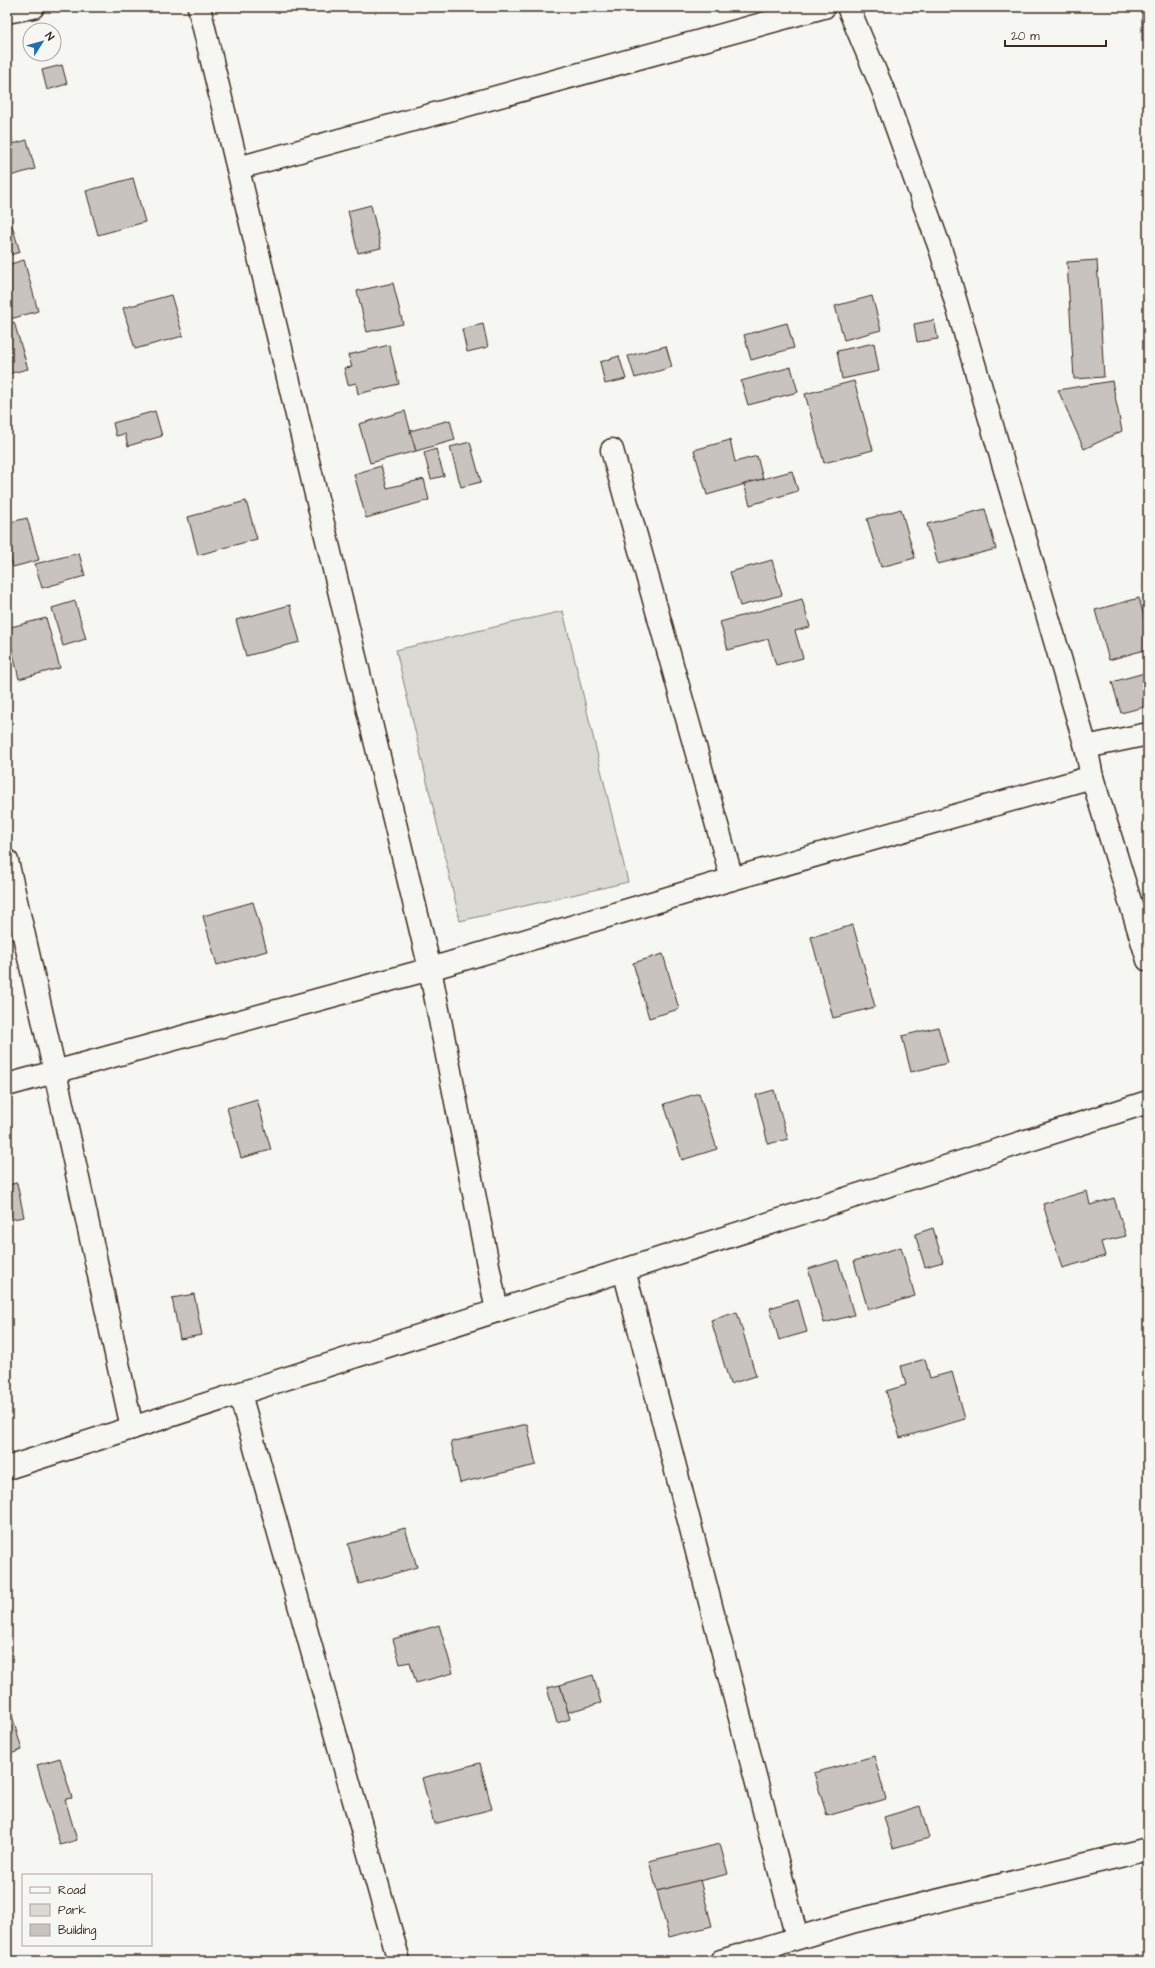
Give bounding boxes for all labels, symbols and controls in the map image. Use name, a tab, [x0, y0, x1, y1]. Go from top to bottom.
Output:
north arrow	[22, 22, 62, 62]
scale bar	[1005, 22, 1106, 48]
text: 20 m	[1011, 28, 1040, 45]
text: N	[42, 29, 58, 44]
legend	[22, 1874, 152, 1946]
text: Road	[58, 1882, 86, 1899]
text: Park	[58, 1902, 86, 1919]
text: Building	[58, 1922, 96, 1940]

